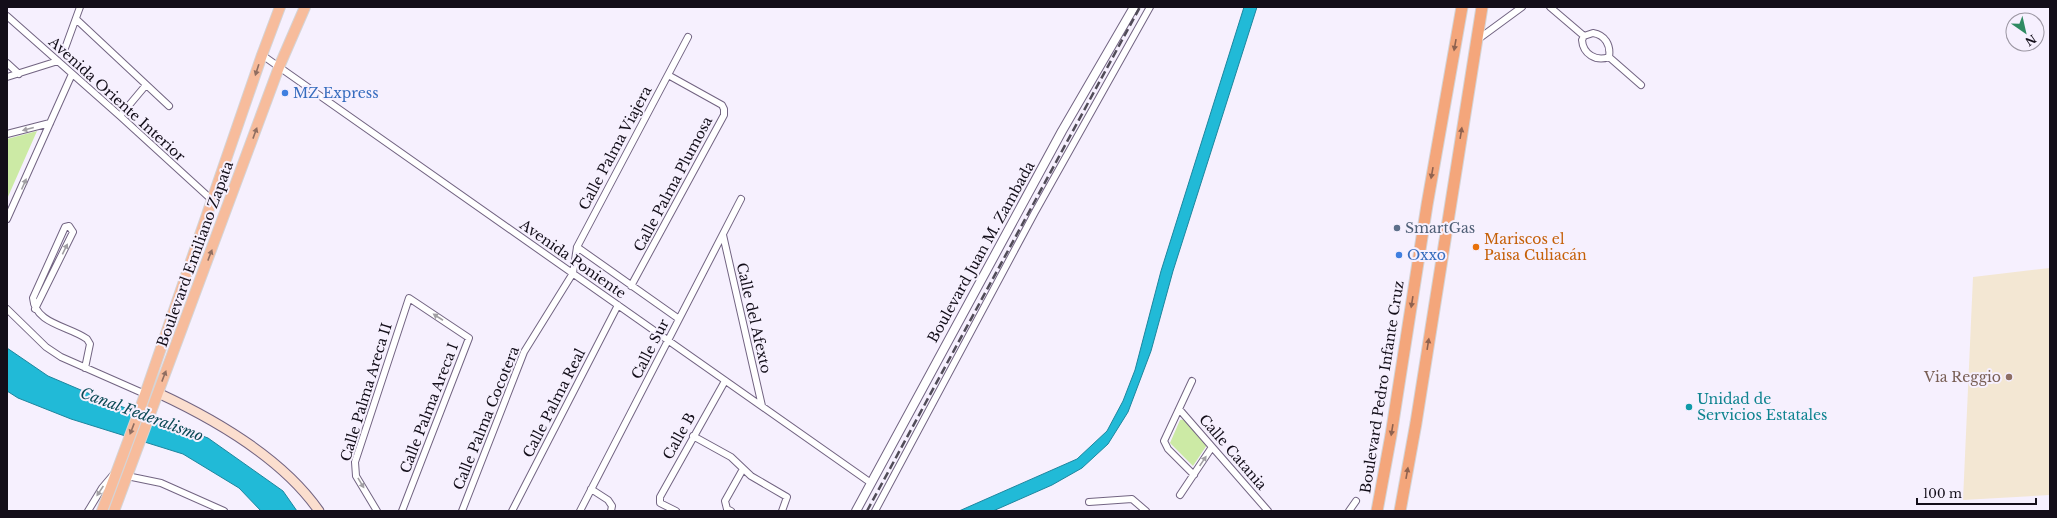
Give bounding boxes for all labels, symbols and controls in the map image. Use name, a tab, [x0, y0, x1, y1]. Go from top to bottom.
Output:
north arrow	[2005, 12, 2045, 52]
street label: Avenida Oriente Interior	[44, 32, 189, 165]
text: N	[2022, 32, 2039, 49]
one-way arrow	[1452, 39, 1458, 51]
one-way arrow	[254, 64, 260, 76]
street label: Calle Palma Viajera	[575, 83, 655, 213]
place label: MZ Express	[293, 84, 379, 102]
marker: MZ Express	[280, 88, 290, 98]
street label: Calle Palma Plumosa	[630, 113, 716, 255]
one-way arrow	[22, 126, 35, 132]
one-way arrow	[252, 126, 258, 138]
one-way arrow	[1458, 127, 1464, 139]
street label: Boulevard Emiliano Zapata	[153, 158, 237, 349]
street label: Boulevard Juan M. Zambada	[924, 158, 1039, 346]
one-way arrow	[1429, 167, 1435, 179]
one-way arrow	[21, 178, 27, 190]
street label: Avenida Poniente	[516, 215, 630, 302]
place label: SmartGas	[1405, 219, 1475, 237]
marker: SmartGas	[1392, 223, 1402, 233]
place label: Mariscos el Paisa Culiacán	[1484, 230, 1587, 264]
marker: Mariscos el Paisa Culiacán	[1471, 242, 1481, 252]
one-way arrow	[62, 243, 68, 255]
place label: Oxxo	[1407, 246, 1446, 264]
one-way arrow	[207, 248, 213, 260]
marker: Oxxo	[1394, 250, 1404, 260]
street label: Calle del Afexto	[733, 261, 775, 375]
street label: Boulevard Pedro Infante Cruz	[1356, 279, 1408, 495]
one-way arrow	[1409, 296, 1415, 308]
one-way arrow	[432, 313, 444, 320]
street label: Calle Sur	[627, 316, 673, 382]
street label: Calle Palma Areca II	[336, 320, 396, 464]
one-way arrow	[1425, 338, 1431, 351]
street label: Calle Palma Areca I	[396, 340, 462, 476]
street label: Calle Palma Cocotera	[449, 343, 523, 492]
street label: Calle Palma Real	[519, 345, 589, 460]
place label: Via Reggio	[1923, 368, 2001, 386]
one-way arrow	[161, 370, 167, 382]
marker: Via Reggio	[2004, 372, 2014, 382]
water label: Canal Federalismo	[78, 383, 206, 445]
place label: Unidad de Servicios Estatales	[1697, 390, 1827, 424]
marker: Unidad de Servicios Estatales	[1684, 402, 1694, 412]
street label: Calle B	[659, 409, 699, 463]
street label: Calle Catania	[1195, 410, 1271, 494]
one-way arrow	[129, 423, 135, 435]
one-way arrow	[1389, 424, 1395, 436]
one-way arrow	[1199, 456, 1207, 466]
one-way arrow	[1404, 467, 1410, 479]
one-way arrow	[357, 477, 364, 489]
scale bar	[1917, 480, 2036, 506]
one-way arrow	[96, 486, 104, 496]
text: 100 m	[1923, 486, 1962, 501]

